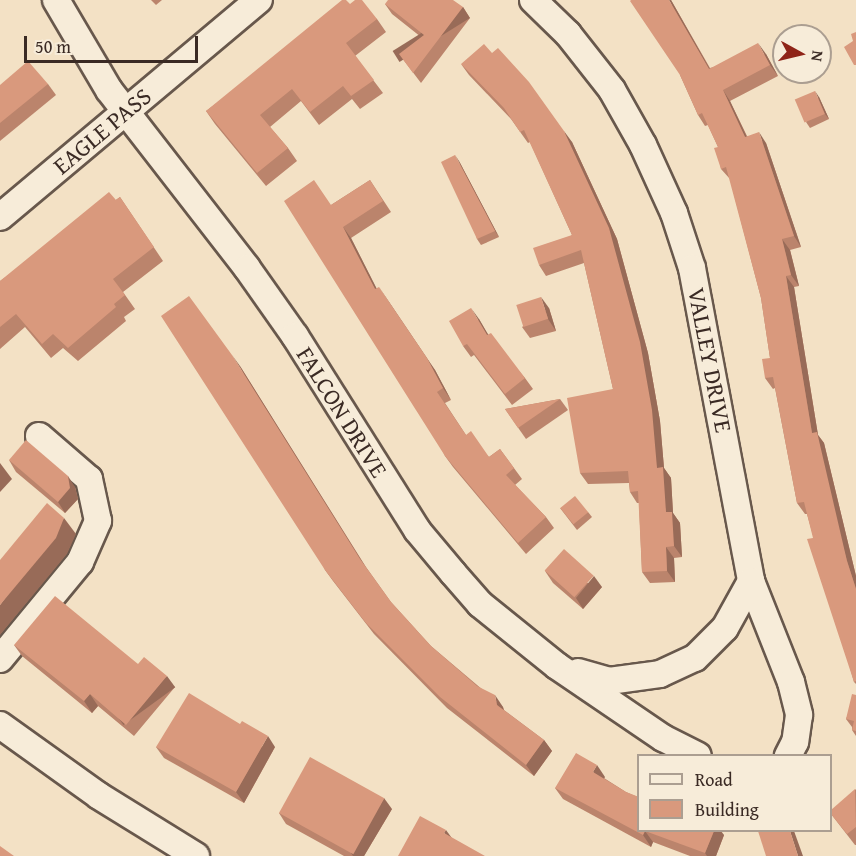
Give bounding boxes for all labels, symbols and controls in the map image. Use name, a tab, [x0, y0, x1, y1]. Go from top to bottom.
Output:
scale bar	[27, 24, 201, 62]
north arrow	[772, 24, 832, 84]
text: 50 m	[35, 33, 71, 60]
text: N	[805, 49, 830, 63]
street label: EAGLE PASS	[47, 82, 157, 180]
street label: VALLEY DRIVE	[682, 285, 738, 435]
street label: FALCON DRIVE	[290, 341, 394, 483]
legend	[637, 754, 832, 832]
text: Road	[695, 766, 733, 793]
text: Building	[695, 796, 759, 823]

